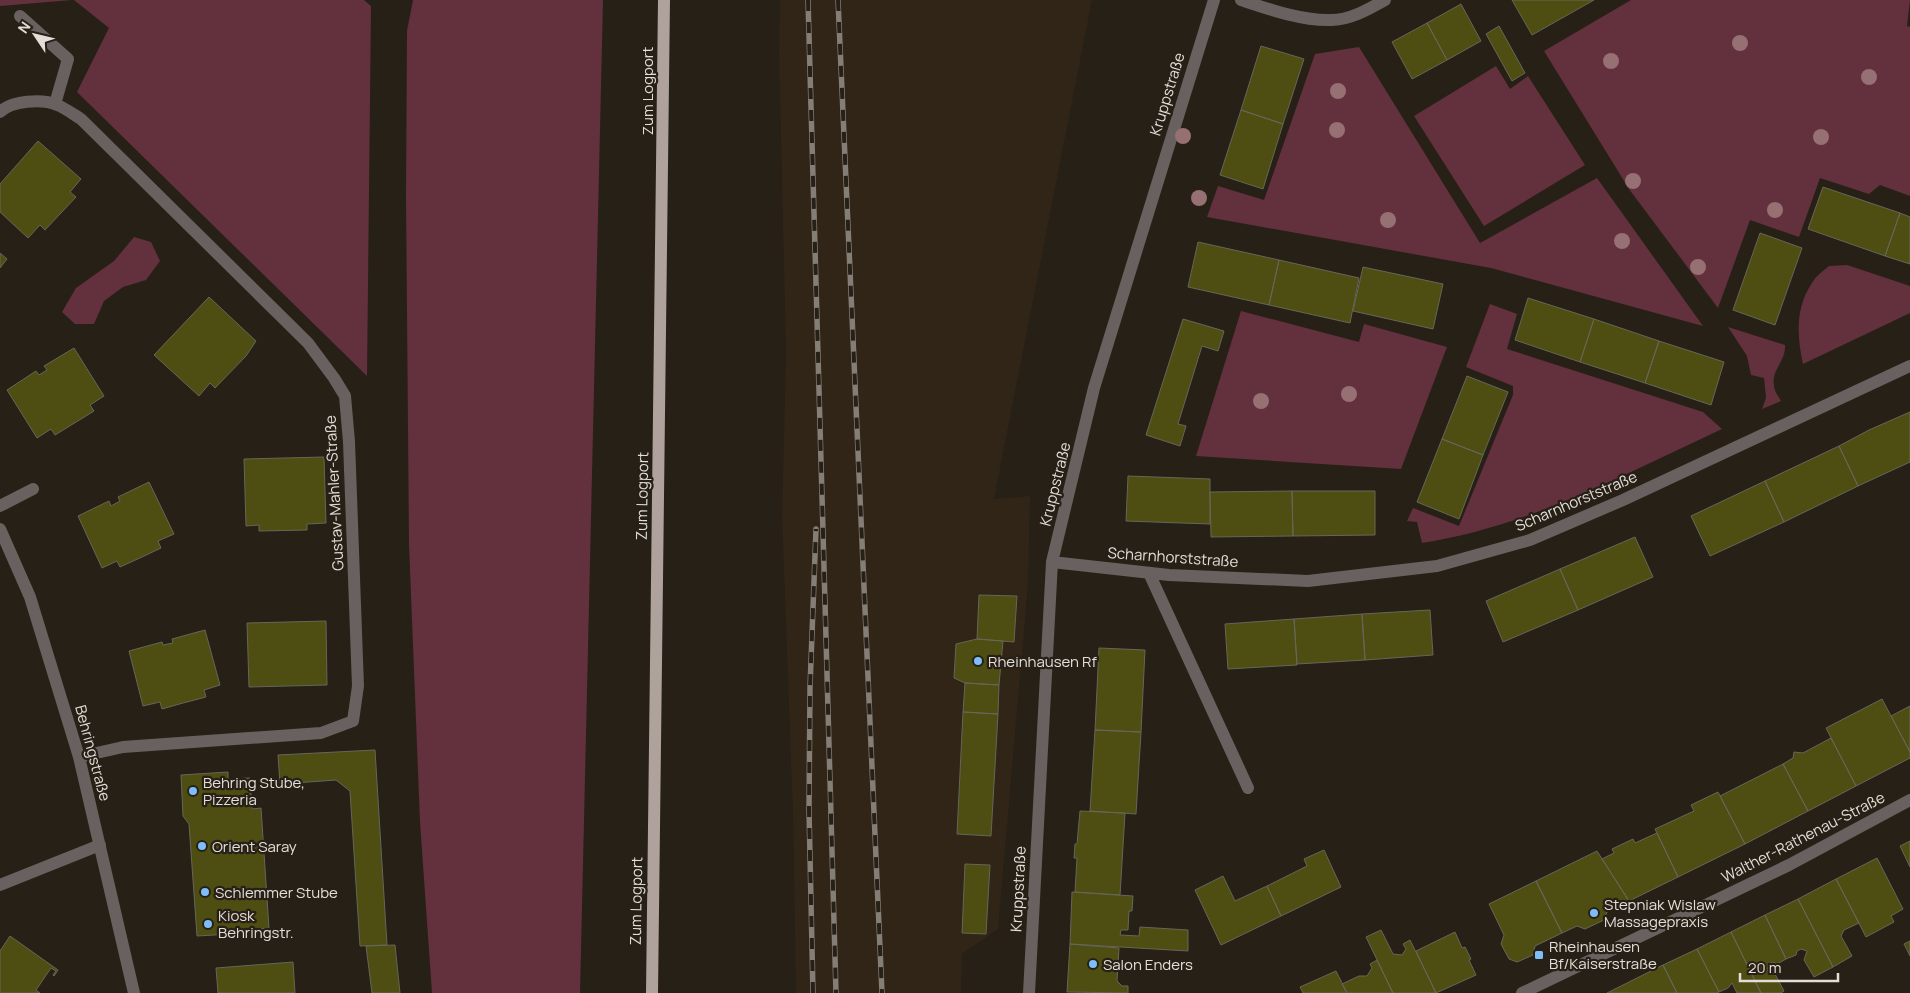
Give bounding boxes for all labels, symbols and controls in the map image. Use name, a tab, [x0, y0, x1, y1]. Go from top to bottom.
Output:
north arrow	[10, 10, 60, 60]
text: N	[13, 18, 35, 37]
street label: Zum Logport	[637, 47, 658, 135]
street label: Kruppstraße	[1144, 50, 1190, 138]
street label: Gustav-Mahler-Straße	[319, 415, 349, 571]
street label: Kruppstraße	[1034, 440, 1076, 528]
street label: Zum Logport	[631, 452, 653, 540]
street label: Scharnhorststraße	[1512, 466, 1641, 536]
street label: Scharnhorststraße	[1107, 542, 1239, 572]
place label: Rheinhausen Rf	[988, 651, 1097, 672]
marker: Rheinhausen Rf	[972, 655, 984, 667]
street label: Behringstraße	[70, 703, 116, 804]
place label: Behring Stube, Pizzeria	[203, 772, 305, 810]
marker: Behring Stube, Pizzeria	[187, 785, 199, 797]
street label: Walther-Rathenau-Straße	[1718, 787, 1888, 887]
place label: Orient Saray	[212, 836, 297, 857]
marker: Orient Saray	[196, 840, 208, 852]
street label: Kruppstraße	[1005, 845, 1031, 932]
street label: Zum Logport	[625, 857, 647, 945]
place label: Schlemmer Stube	[215, 882, 338, 903]
marker: Schlemmer Stube	[199, 886, 211, 898]
place label: Stepniak Wislaw Massagepraxis	[1604, 894, 1716, 932]
place label: Kiosk Behringstr.	[218, 905, 293, 943]
marker: Stepniak Wislaw Massagepraxis	[1588, 907, 1600, 919]
marker: Kiosk Behringstr.	[202, 918, 214, 930]
place label: Rheinhausen Bf/Kaiserstraße	[1549, 936, 1657, 974]
marker: Rheinhausen Bf/Kaiserstraße	[1533, 949, 1545, 961]
scale bar	[1740, 950, 1838, 982]
place label: Salon Enders	[1103, 954, 1193, 975]
text: 20 m	[1748, 957, 1781, 978]
marker: Salon Enders	[1087, 958, 1099, 970]

